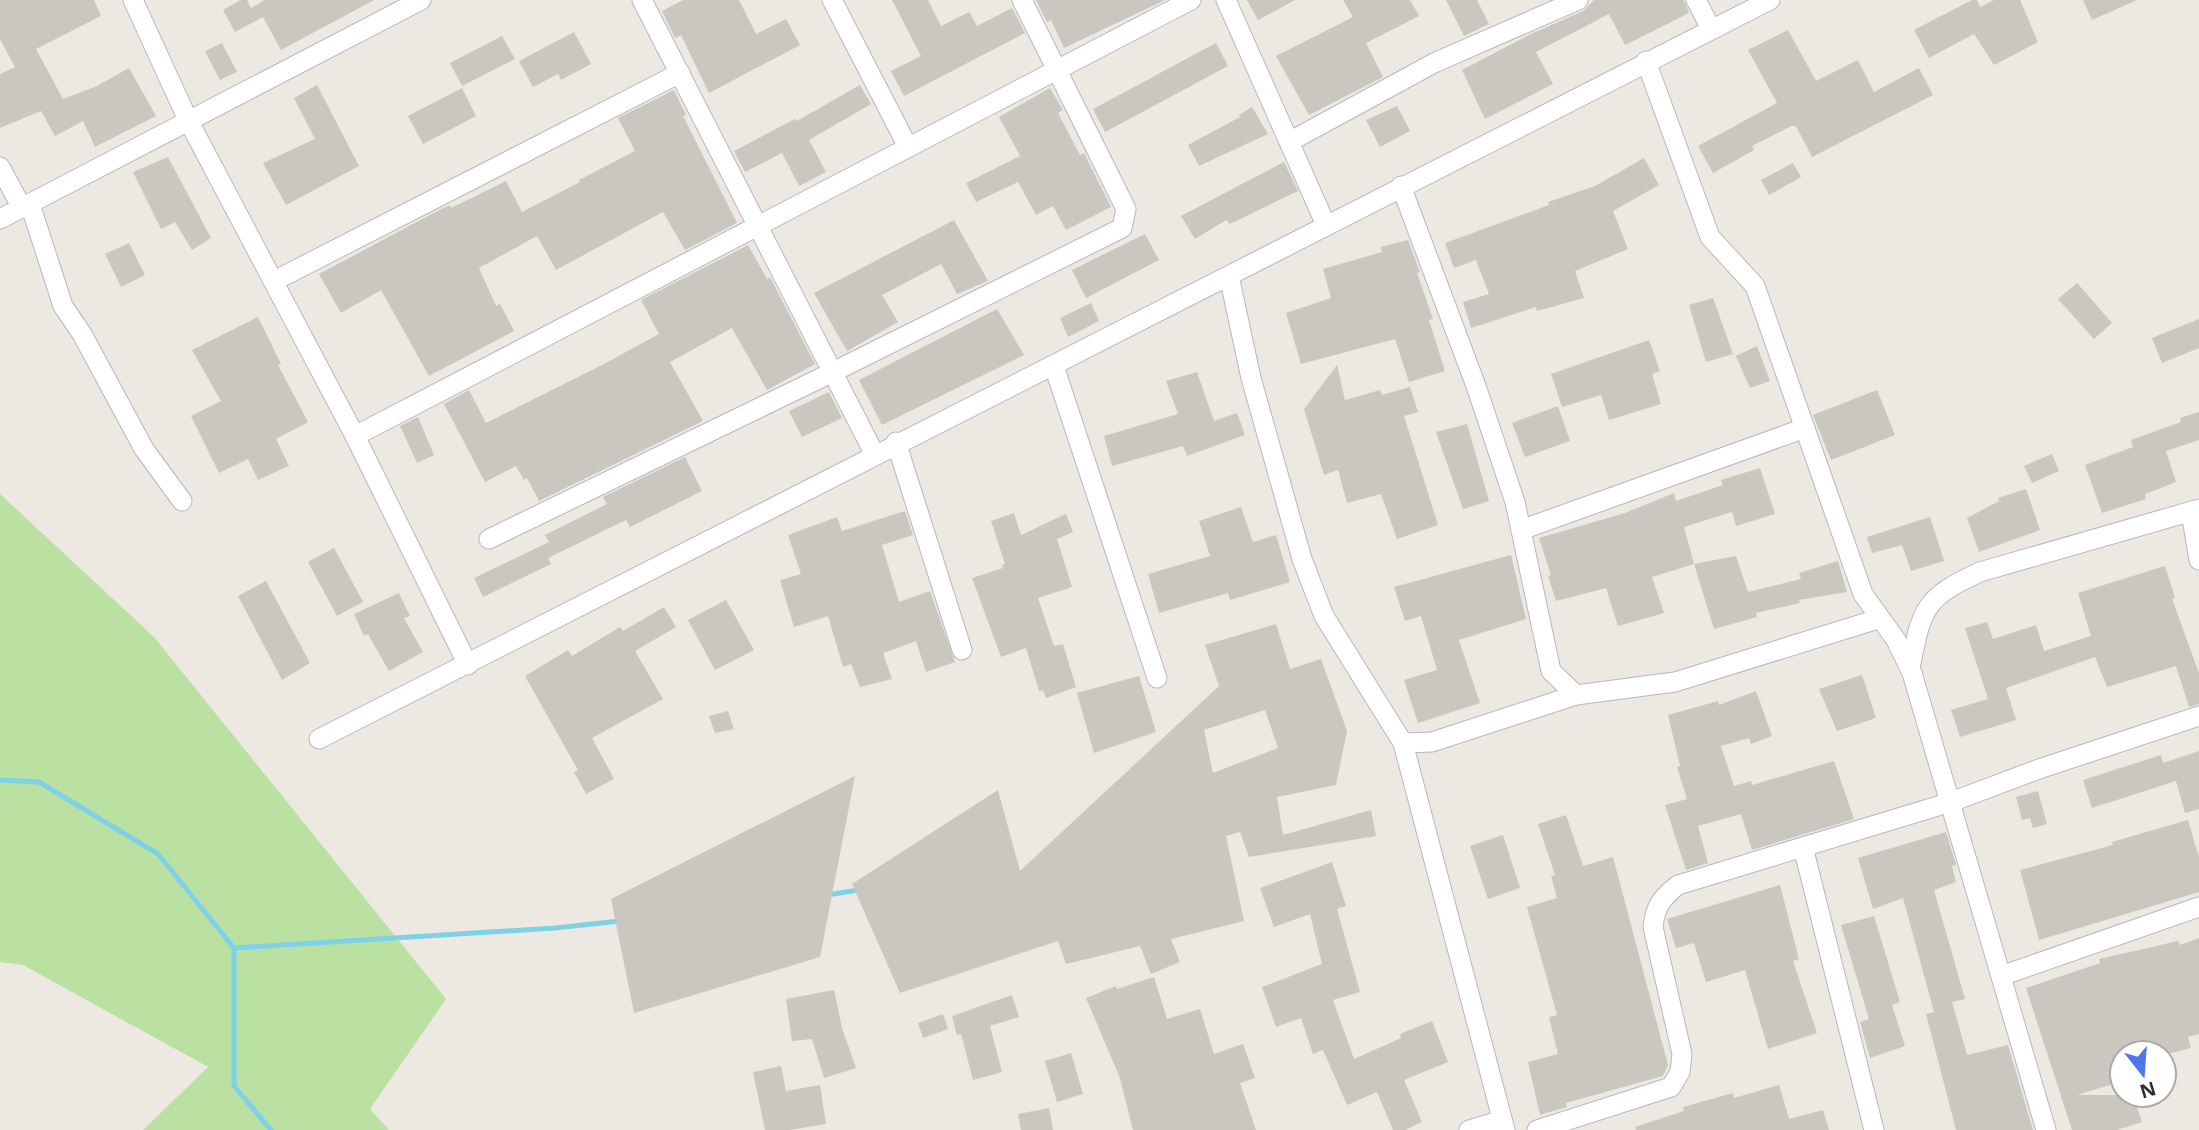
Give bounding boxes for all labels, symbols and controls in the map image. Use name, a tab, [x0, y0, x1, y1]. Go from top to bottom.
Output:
north arrow	[2108, 1039, 2178, 1109]
text: N	[2137, 1076, 2159, 1105]

